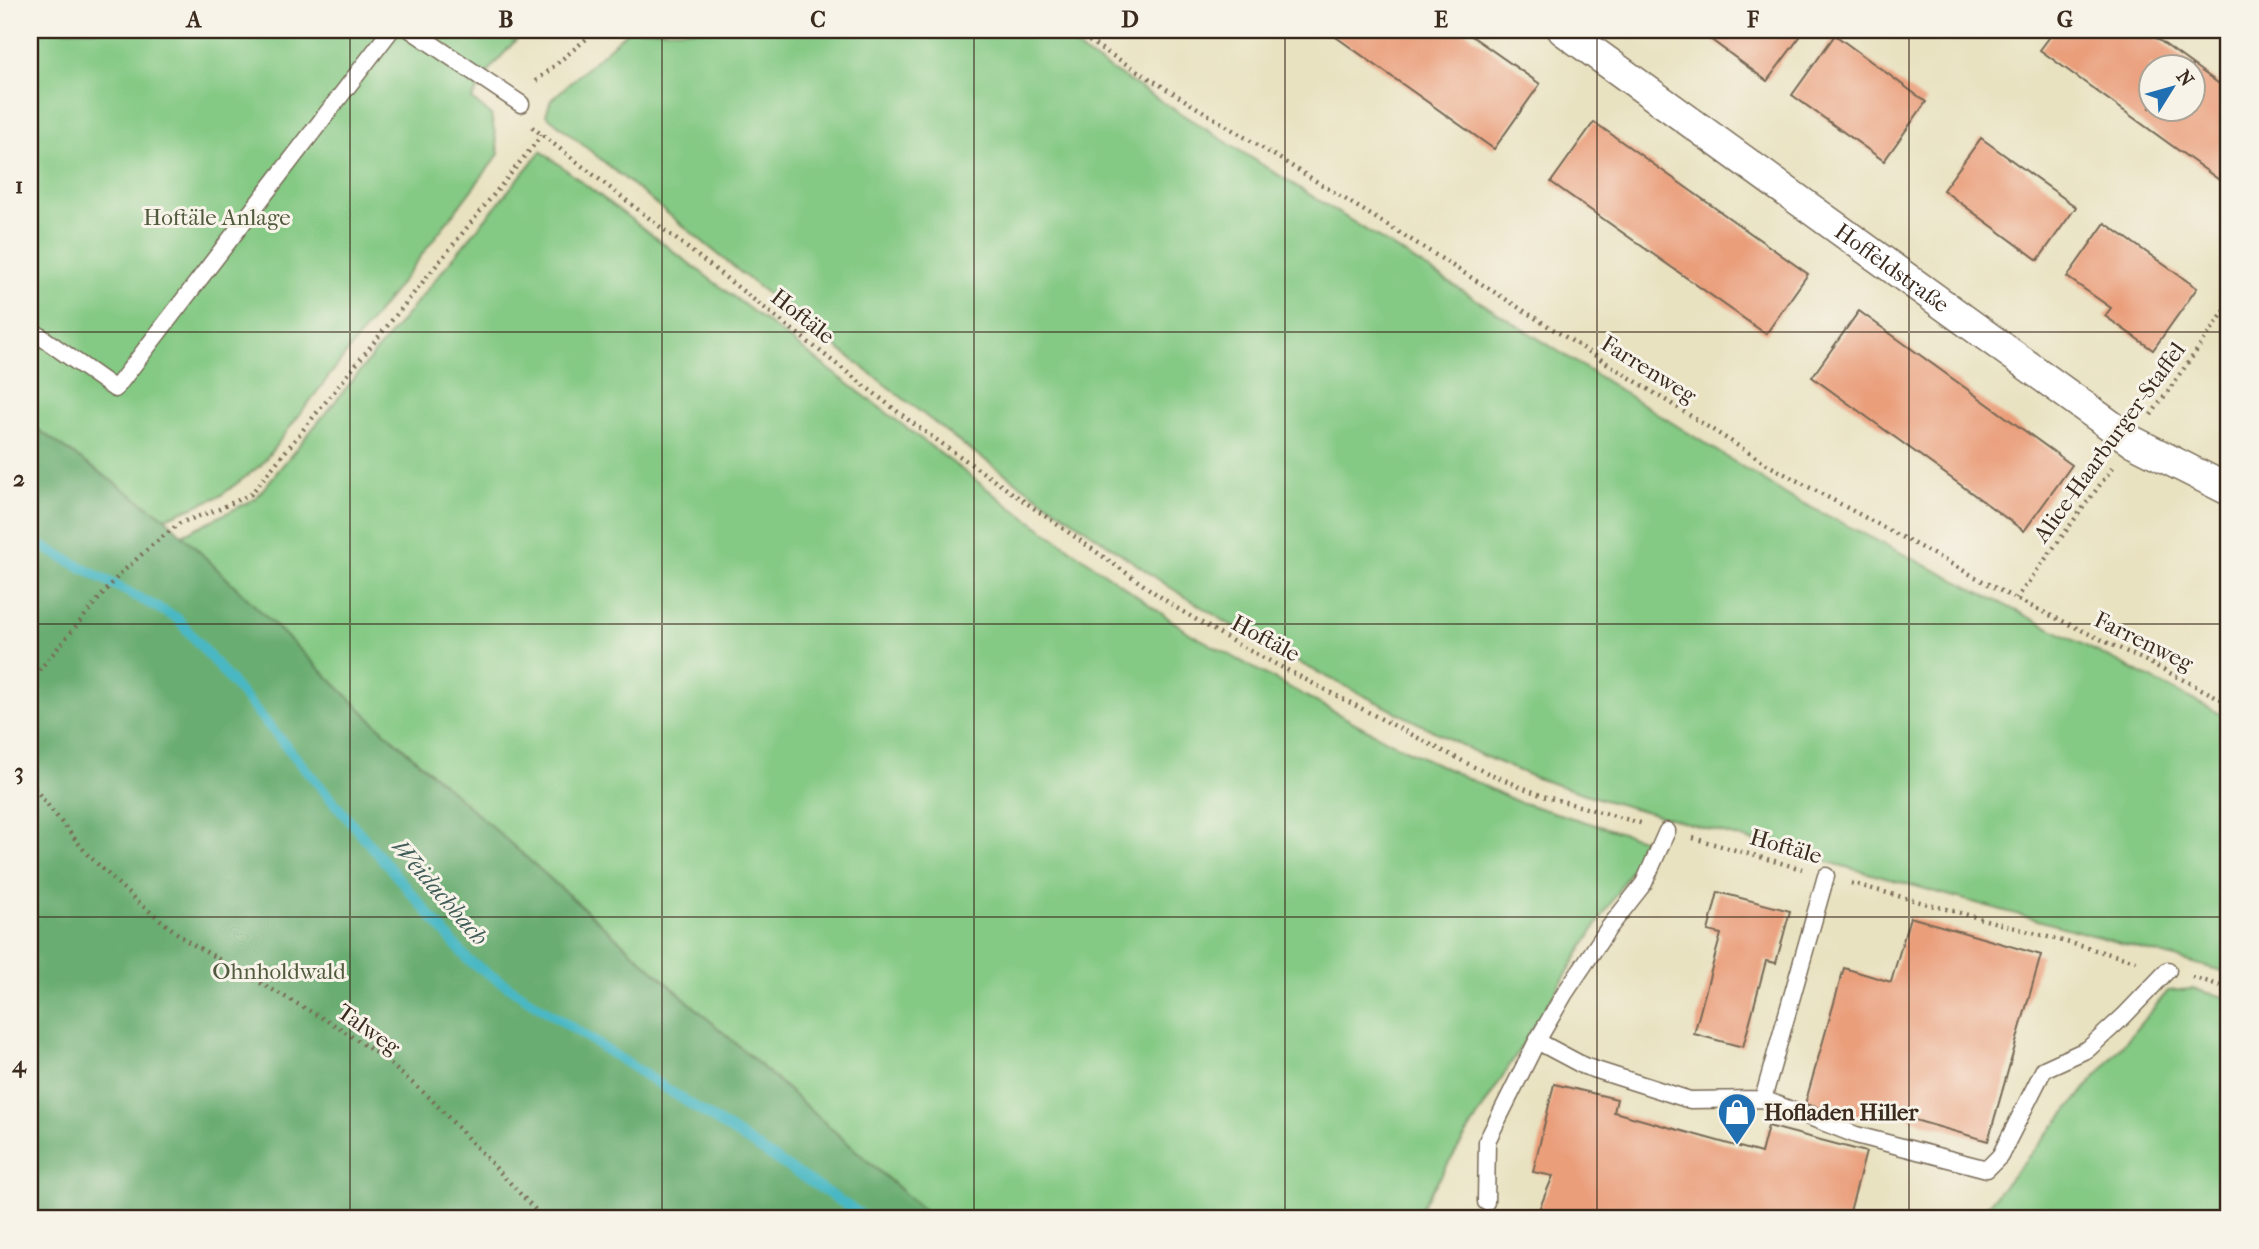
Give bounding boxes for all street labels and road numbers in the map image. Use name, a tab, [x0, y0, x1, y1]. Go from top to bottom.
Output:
street label: Hoffeldstraße	[1829, 218, 1954, 318]
street label: Hoftäle	[765, 283, 840, 350]
street label: Farrenweg	[1596, 330, 1702, 410]
street label: Alice-Haarburger-Staffel	[2027, 337, 2191, 548]
street label: Farrenweg	[2090, 606, 2198, 677]
street label: Hoftäle	[1227, 609, 1305, 668]
street label: Hoftäle	[1747, 823, 1825, 870]
street label: Talweg	[332, 998, 406, 1061]

